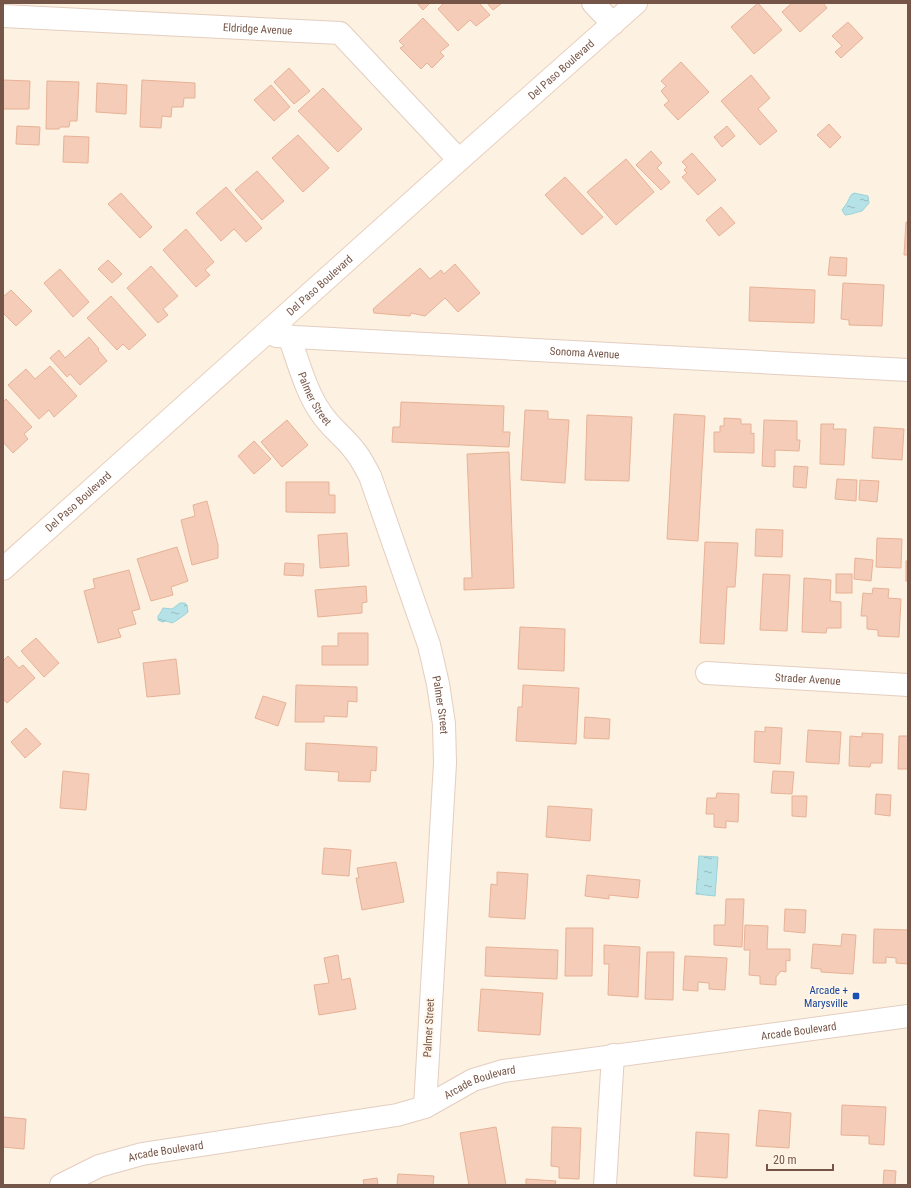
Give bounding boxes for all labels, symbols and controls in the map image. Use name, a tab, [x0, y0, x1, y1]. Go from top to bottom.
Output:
street label: Eldridge Avenue	[223, 21, 293, 37]
street label: Del Paso Boulevard	[525, 37, 597, 102]
street label: Del Paso Boulevard	[284, 252, 355, 318]
street label: Sonoma Avenue	[549, 344, 620, 361]
street label: Palmer Street	[295, 370, 334, 428]
street label: Del Paso Boulevard	[43, 469, 114, 534]
street label: Strader Avenue	[775, 671, 841, 687]
street label: Palmer Street	[430, 674, 451, 734]
place label: Arcade + Marysville	[804, 984, 848, 1010]
marker: Arcade + Marysville	[851, 991, 861, 1001]
street label: Palmer Street	[421, 998, 437, 1058]
street label: Arcade Boulevard	[760, 1019, 837, 1042]
street label: Arcade Boulevard	[442, 1063, 516, 1102]
street label: Arcade Boulevard	[127, 1138, 204, 1164]
scale bar	[767, 1146, 833, 1172]
text: 20 m	[773, 1153, 797, 1167]

